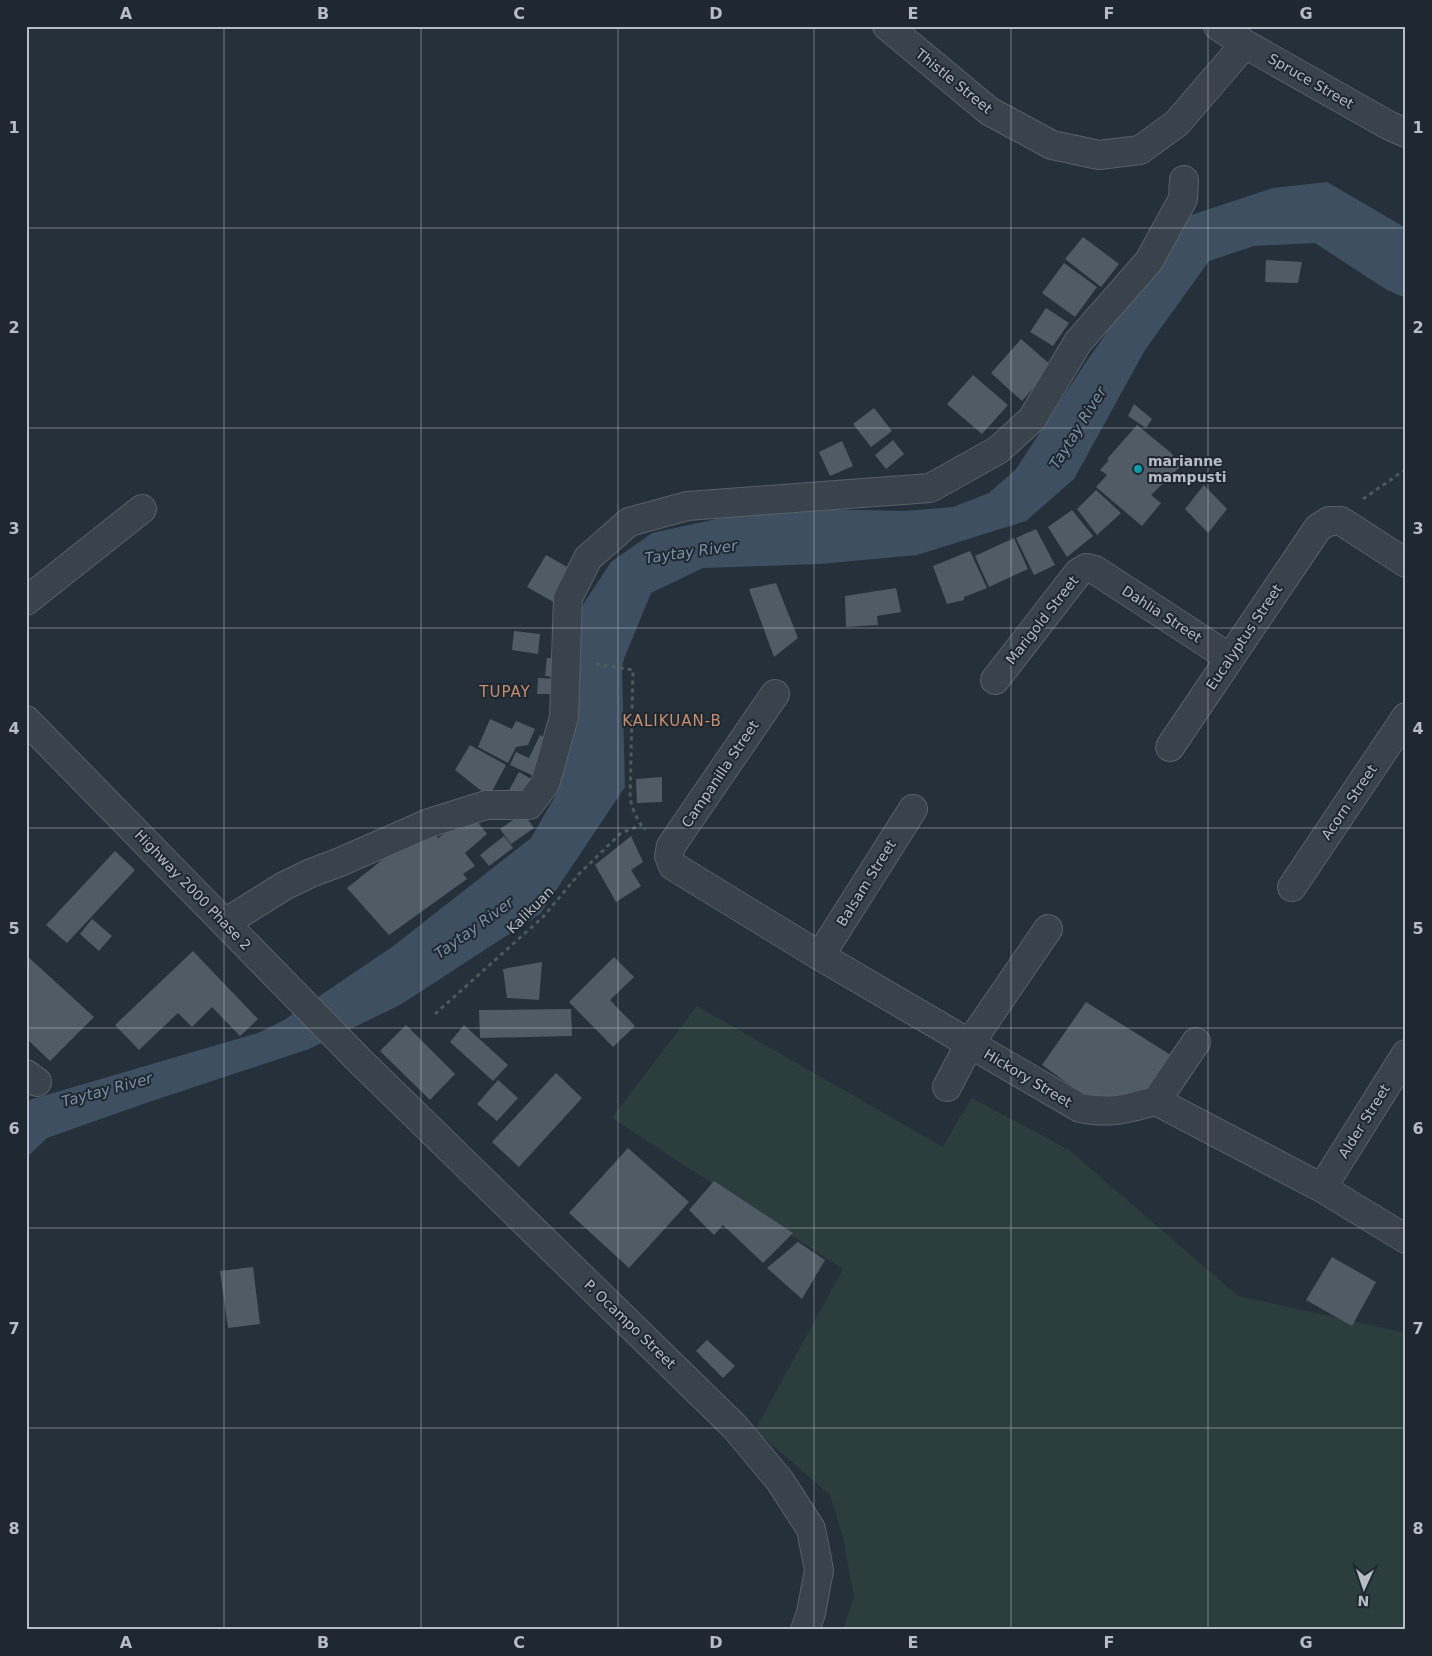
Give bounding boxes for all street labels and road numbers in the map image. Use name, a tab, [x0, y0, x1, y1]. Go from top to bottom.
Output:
street label: Thistle Street	[912, 45, 996, 117]
street label: Spruce Street	[1266, 50, 1357, 112]
street label: Marigold Street	[1003, 572, 1082, 667]
street label: Eucalyptus Street	[1203, 581, 1286, 693]
street label: Dahlia Street	[1119, 582, 1205, 646]
street label: Campanilla Street	[678, 717, 762, 831]
street label: Acorn Street	[1318, 761, 1380, 843]
street label: Highway 2000 Phase 2	[132, 827, 254, 953]
street label: Balsam Street	[833, 837, 899, 929]
street label: Kalikuan	[503, 883, 557, 937]
street label: Hickory Street	[981, 1046, 1075, 1111]
street label: Alder Street	[1335, 1081, 1393, 1161]
street label: P. Ocampo Street	[581, 1276, 679, 1372]

